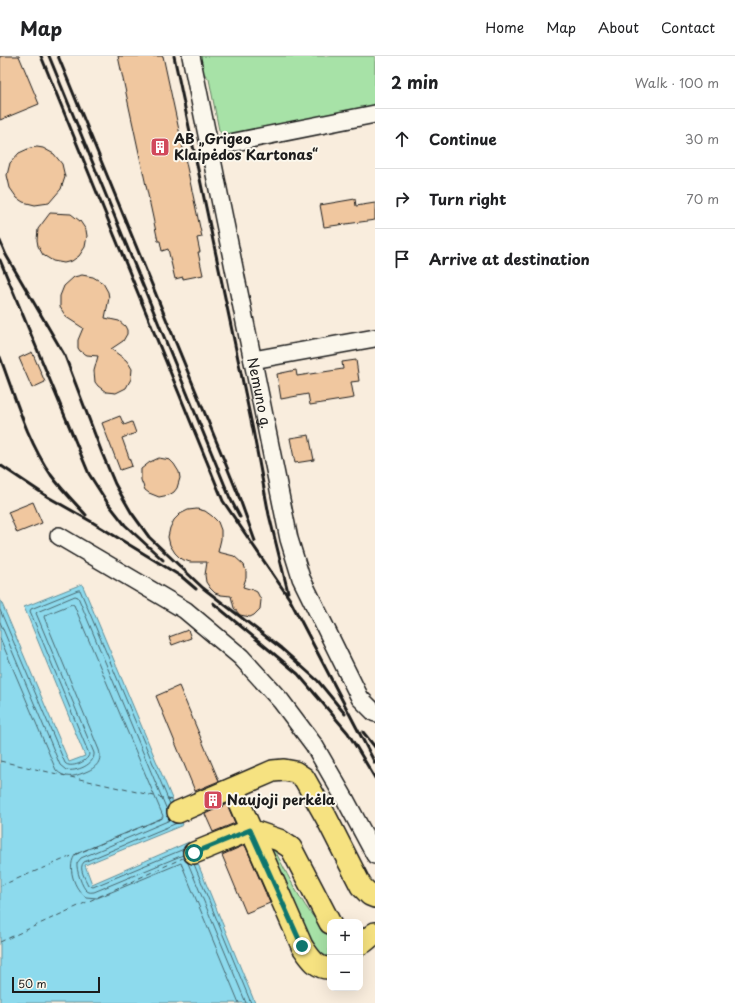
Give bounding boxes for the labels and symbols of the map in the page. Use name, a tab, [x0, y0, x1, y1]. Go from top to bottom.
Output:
place label: AB „Grigeo Klaipėdos Kartonas“	[174, 128, 318, 165]
building icon: AB „Grigeo Klaipėdos Kartonas“	[149, 136, 171, 158]
street label: Nemuno g.	[242, 356, 277, 430]
building icon: Naujoji perkėla	[202, 789, 224, 811]
place label: Naujoji perkėla	[227, 789, 336, 810]
route start	[185, 844, 203, 862]
route end	[293, 937, 311, 955]
scale bar	[12, 975, 100, 994]

